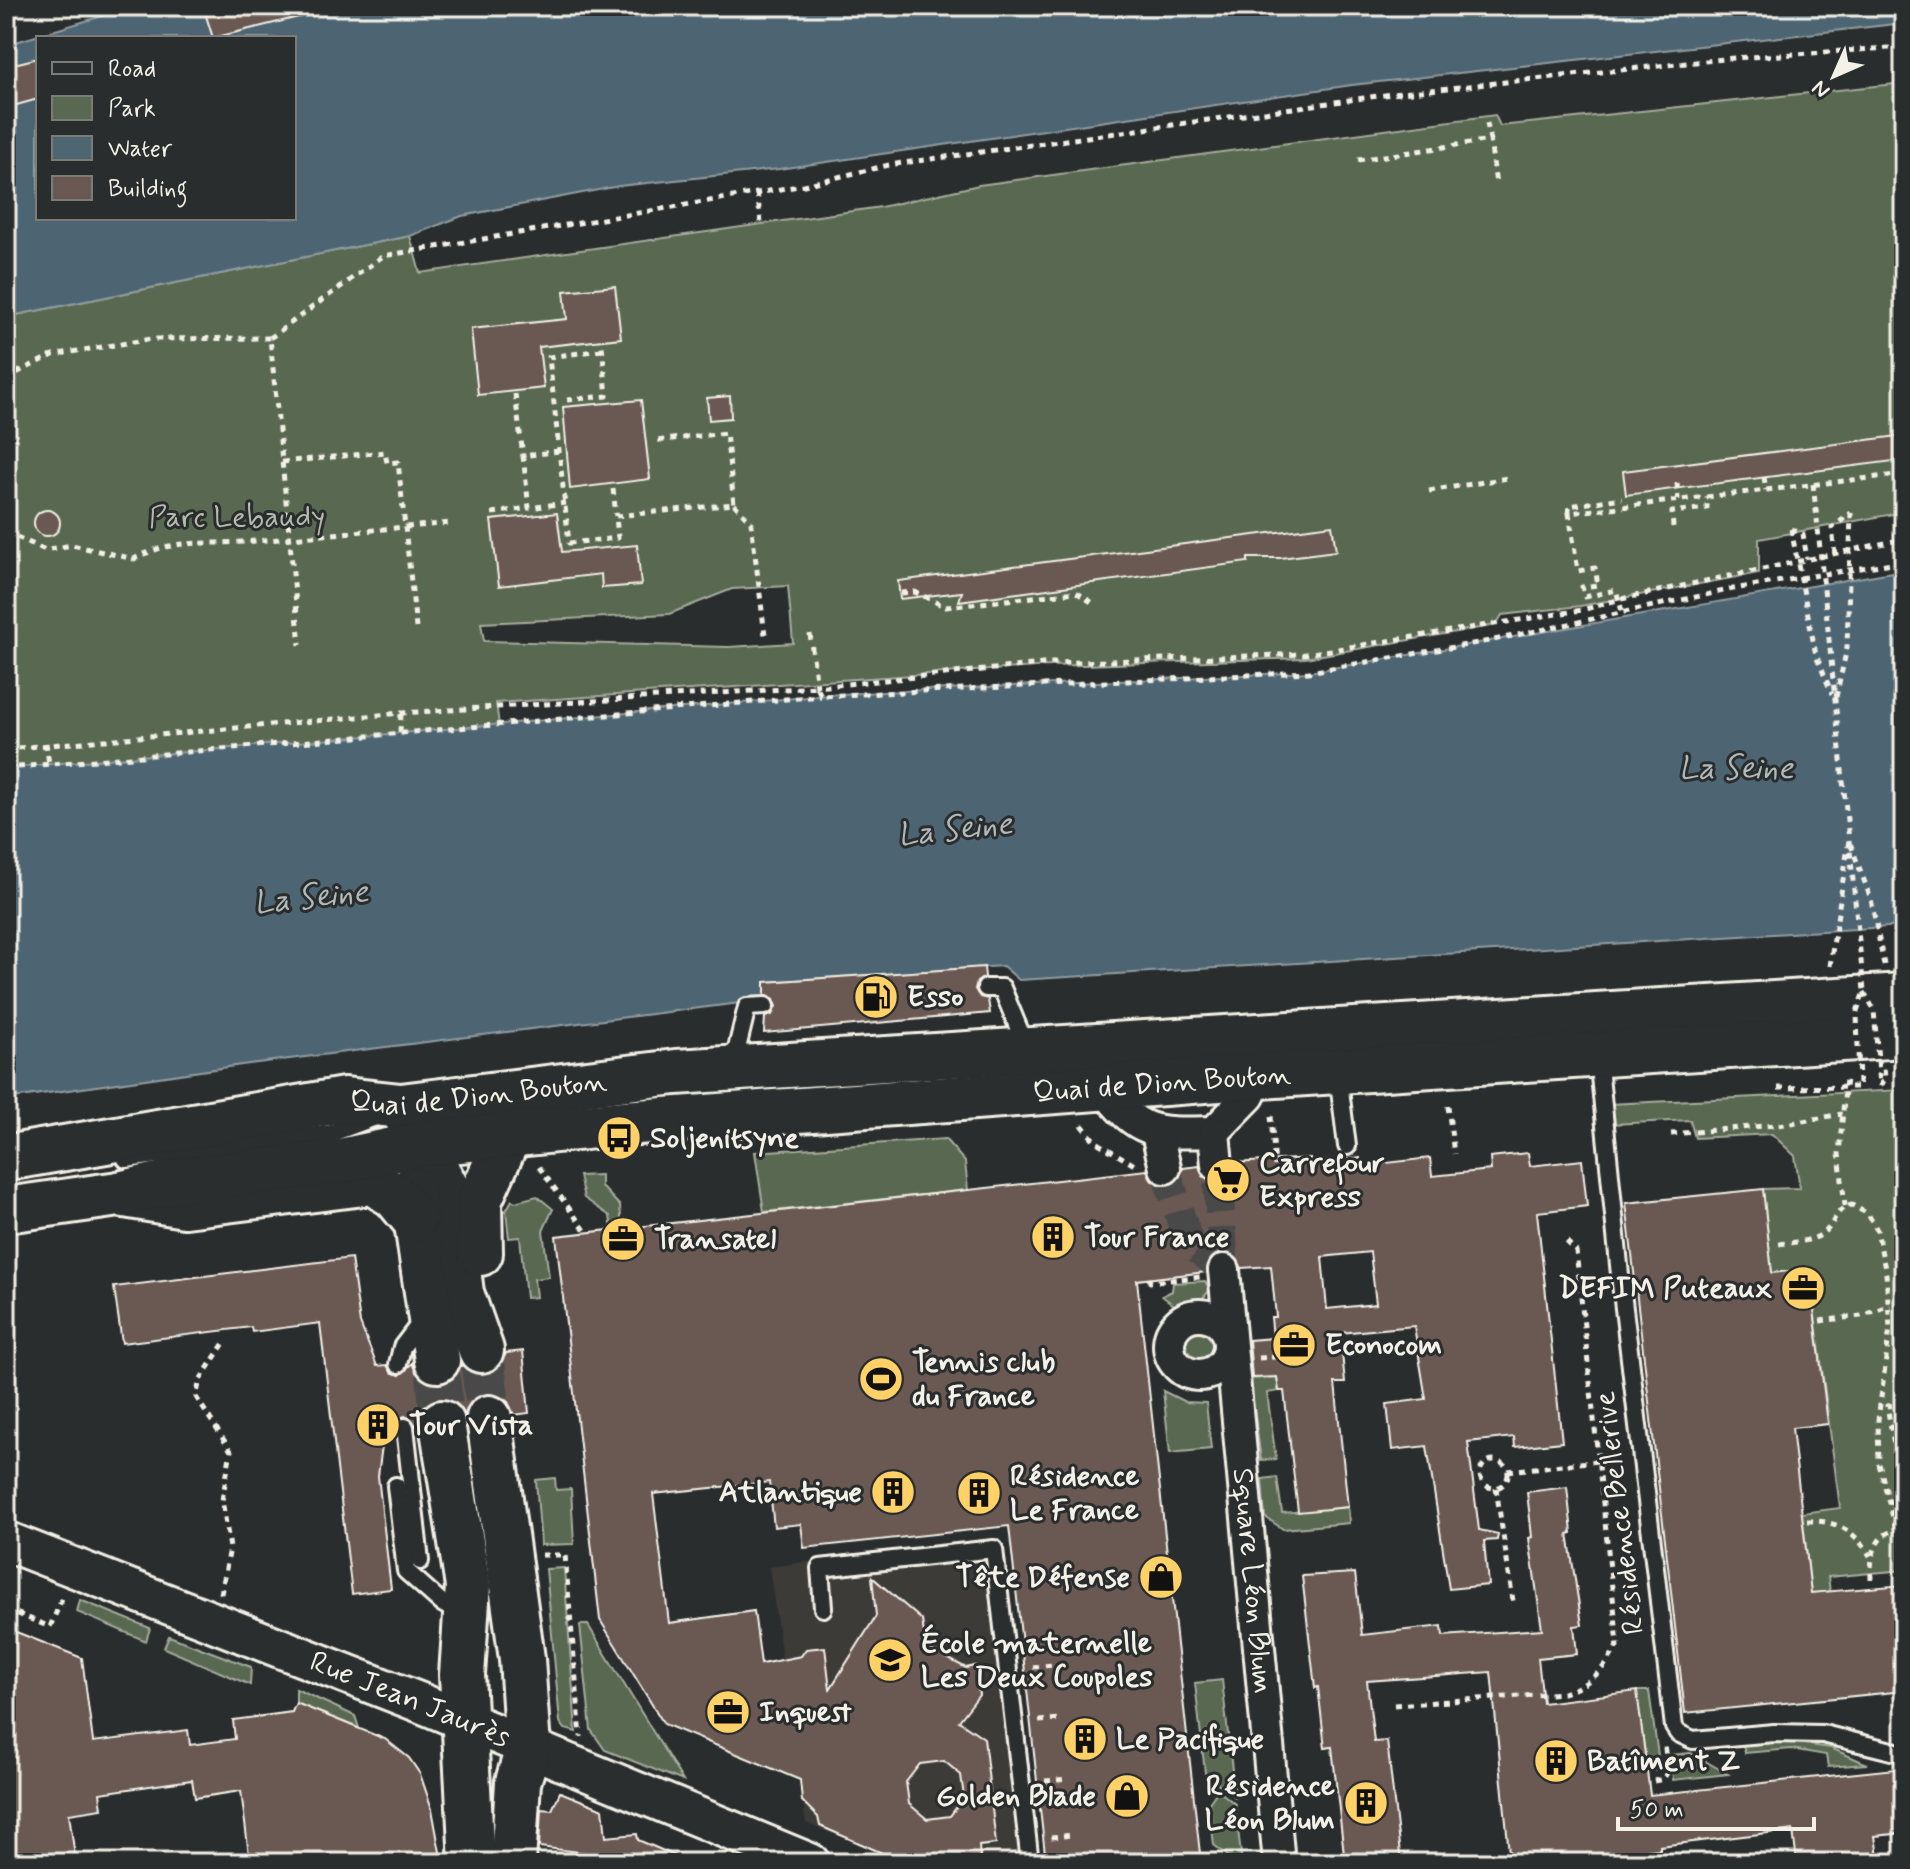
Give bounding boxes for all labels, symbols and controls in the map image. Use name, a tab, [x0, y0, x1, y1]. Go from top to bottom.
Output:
legend	[36, 36, 296, 220]
north arrow	[1794, 36, 1874, 116]
text: Road	[108, 54, 156, 85]
text: N	[1806, 74, 1836, 104]
text: Park	[108, 94, 156, 125]
text: Water	[108, 134, 173, 165]
text: Building	[108, 174, 188, 208]
park label: Parc Lebaudy	[149, 498, 325, 537]
water label: La Seine	[1678, 748, 1795, 790]
water label: La Seine	[896, 803, 1016, 857]
water label: La Seine	[252, 871, 372, 925]
fuel station icon: Esso	[852, 973, 900, 1021]
place label: Esso	[907, 978, 963, 1017]
street label: Quai de Dion Bouton	[1031, 1054, 1293, 1112]
street label: Quai de Dion Bouton	[348, 1061, 609, 1126]
bus stop icon: Soljenitsyne	[595, 1114, 643, 1162]
place label: Soljenitsyne	[650, 1119, 799, 1159]
place label: Carrefour Express	[1259, 1144, 1385, 1217]
supermarket icon: Carrefour Express	[1204, 1156, 1252, 1204]
building icon: Tour France	[1029, 1213, 1077, 1261]
office icon: Transatel	[599, 1215, 647, 1263]
place label: Tour France	[1084, 1218, 1229, 1257]
place label: Transatel	[654, 1220, 776, 1259]
office icon: DEFIM Puteaux	[1779, 1264, 1827, 1312]
place label: DEFIM Puteaux	[1558, 1269, 1773, 1308]
office icon: Econocom	[1270, 1321, 1318, 1369]
place label: Econocom	[1325, 1326, 1442, 1365]
place label: Tennis club du France	[912, 1343, 1055, 1416]
sports icon: Tennis club du France	[857, 1355, 905, 1403]
street label: Résidence Bellerive	[1586, 1389, 1654, 1637]
building icon: Tour Vista	[354, 1401, 402, 1449]
place label: Tour Vista	[409, 1406, 533, 1445]
place label: Résidence Le France	[1010, 1457, 1139, 1530]
street label: Square Léon Blum	[1223, 1466, 1283, 1695]
building icon: Atlantique	[869, 1468, 917, 1516]
building icon: Résidence Le France	[955, 1469, 1003, 1517]
place label: Atlantique	[719, 1473, 862, 1512]
shop icon: Tête Défense	[1137, 1553, 1185, 1601]
place label: Tête Défense	[955, 1558, 1130, 1597]
place label: École maternelle Les Deux Coupoles	[921, 1624, 1153, 1697]
school or university icon: École maternelle Les Deux Coupoles	[866, 1636, 914, 1684]
street label: Rue Jean Jaurès	[304, 1642, 516, 1757]
office icon: Inquest	[704, 1688, 752, 1736]
place label: Inquest	[759, 1693, 852, 1732]
building icon: Le Pacifique	[1061, 1715, 1109, 1763]
place label: Le Pacifique	[1116, 1720, 1264, 1759]
building icon: Batîment Z	[1532, 1737, 1580, 1785]
place label: Batîment Z	[1587, 1742, 1740, 1781]
place label: Résidence Léon Blum	[1205, 1767, 1335, 1840]
shop icon: Golden Blade	[1103, 1772, 1151, 1820]
place label: Golden Blade	[936, 1777, 1096, 1816]
building icon: Résidence Léon Blum	[1342, 1779, 1390, 1827]
scale bar	[1618, 1781, 1814, 1831]
text: 50 m	[1630, 1795, 1684, 1826]

